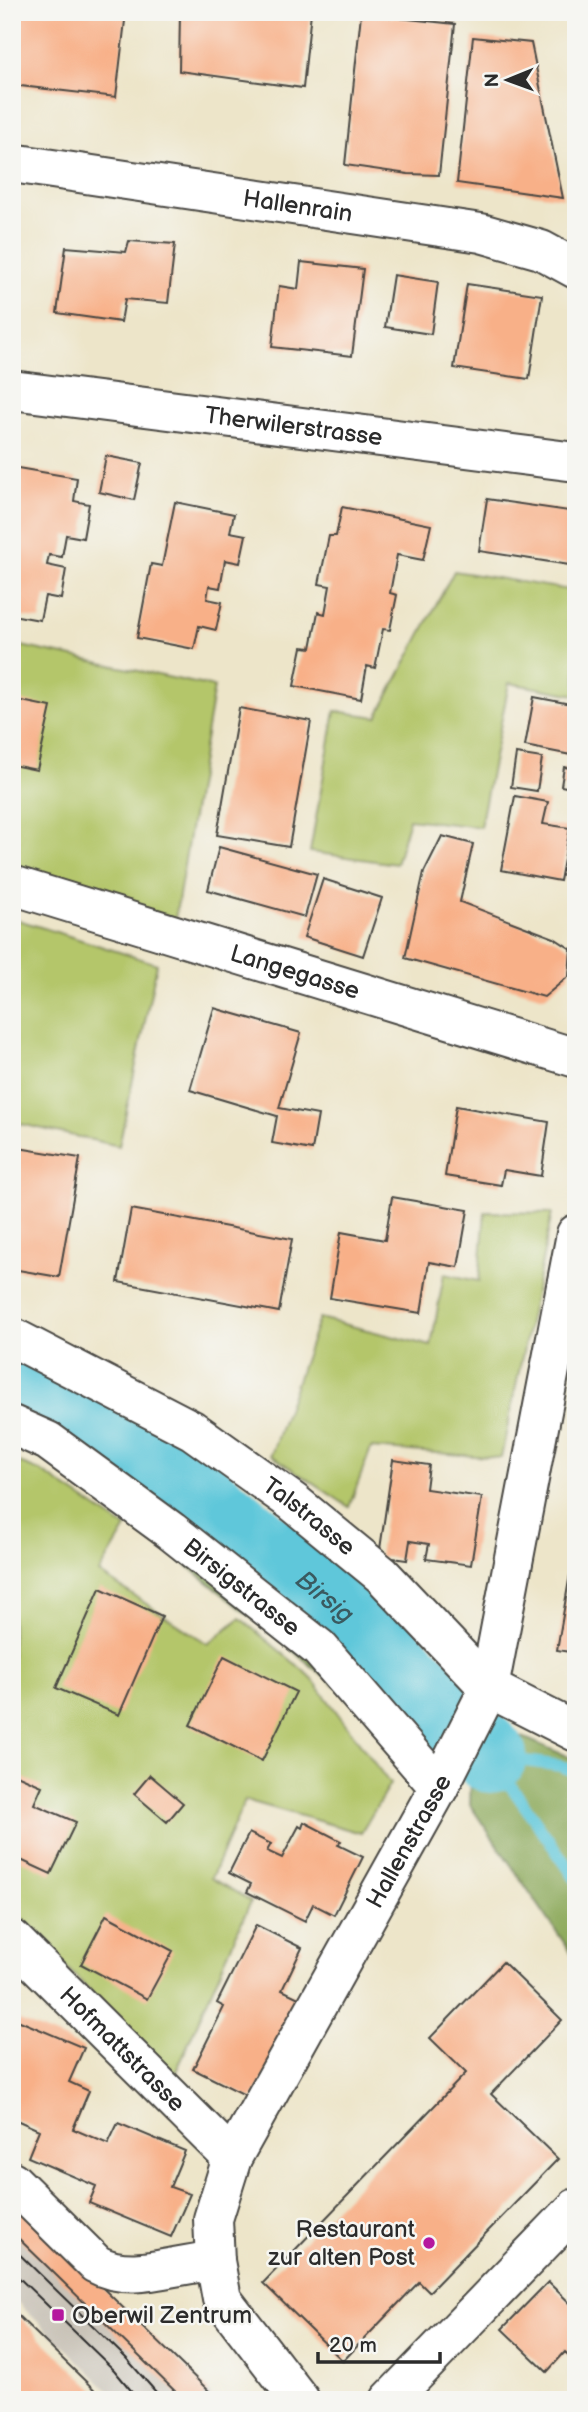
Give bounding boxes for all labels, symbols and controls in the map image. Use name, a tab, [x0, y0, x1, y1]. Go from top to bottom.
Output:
north arrow	[472, 46, 542, 116]
text: N	[481, 73, 504, 88]
street label: Hallenrain	[241, 183, 355, 228]
street label: Therwilerstrasse	[203, 400, 384, 452]
street label: Langegasse	[227, 938, 363, 1005]
street label: Talstrasse	[257, 1471, 361, 1562]
street label: Birsigstrasse	[177, 1532, 306, 1642]
water label: Birsig	[289, 1564, 360, 1630]
street label: Hallenstrasse	[360, 1770, 457, 1913]
street label: Hofmattstrasse	[54, 1980, 191, 2118]
place label: Restaurant zur alten Post	[268, 2215, 416, 2272]
marker: Restaurant zur alten Post	[421, 2235, 437, 2251]
place label: Oberwil Zentrum	[72, 2301, 252, 2330]
marker: Oberwil Zentrum	[50, 2307, 66, 2323]
scale bar	[318, 2321, 441, 2365]
text: 20 m	[329, 2333, 377, 2358]

